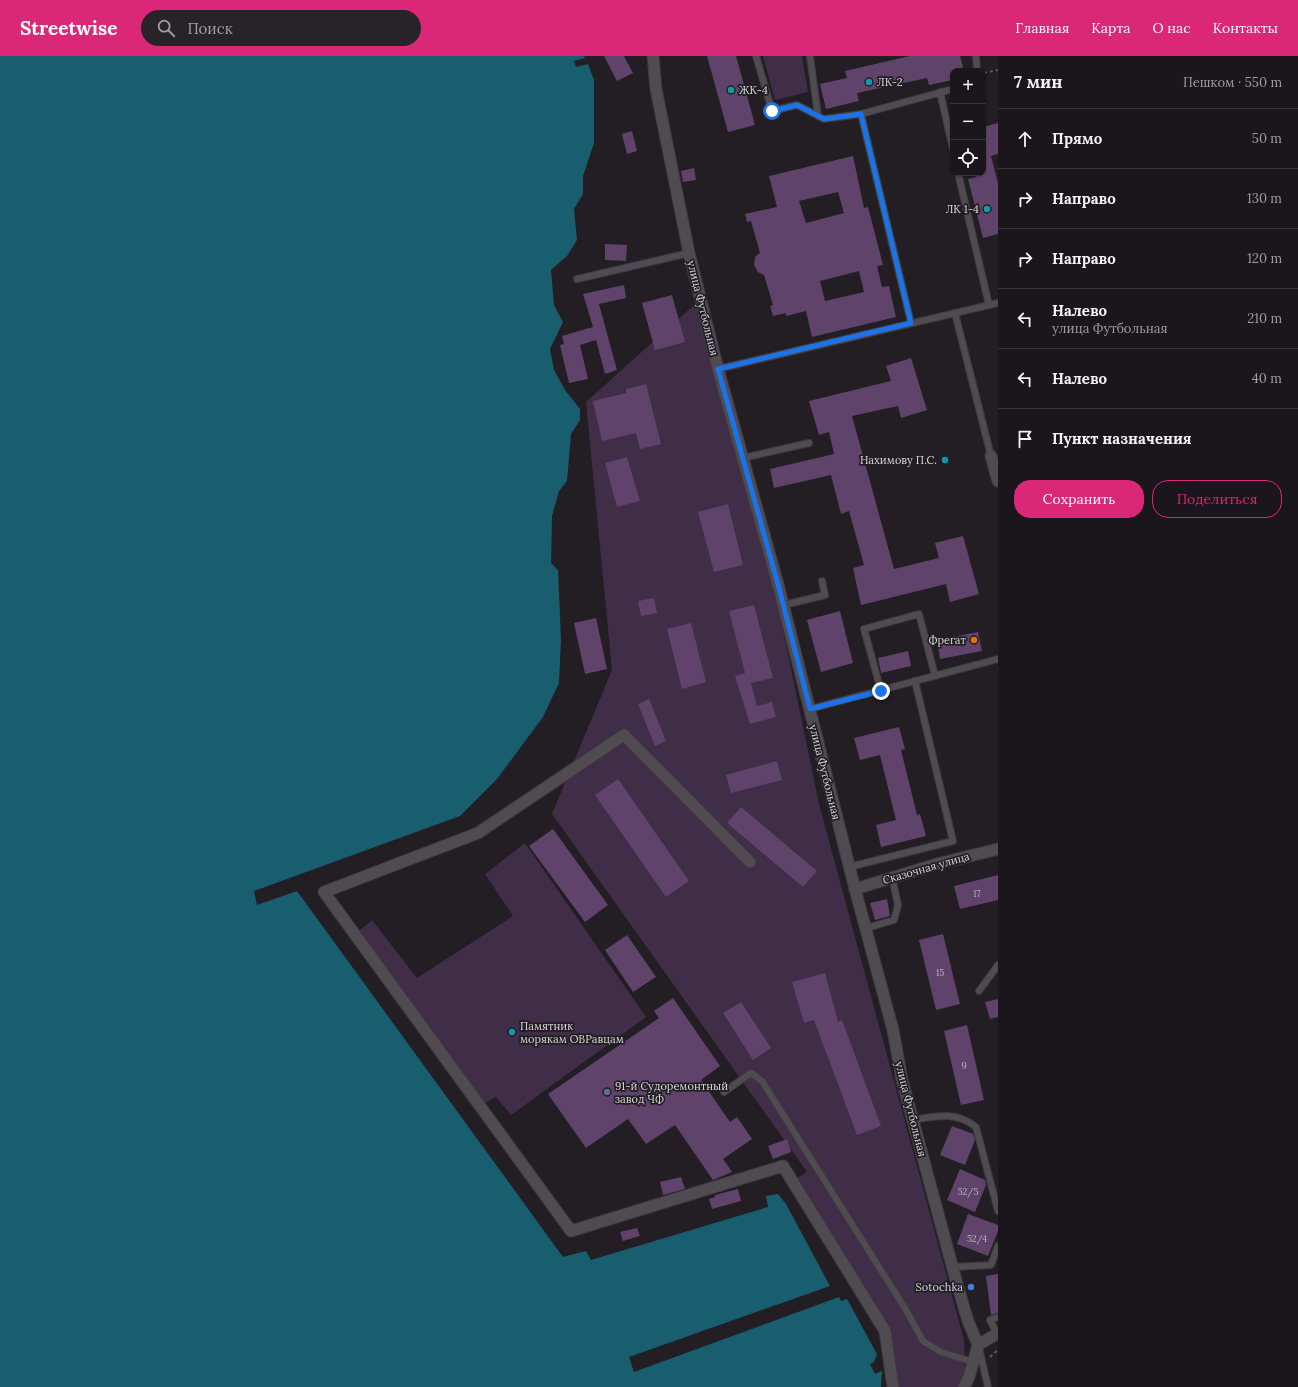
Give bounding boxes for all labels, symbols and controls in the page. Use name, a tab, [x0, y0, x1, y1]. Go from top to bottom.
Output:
search box	[141, 10, 421, 46]
text: Streetwise	[20, 16, 117, 40]
icon: search	[155, 17, 177, 39]
text: Поиск	[187, 19, 233, 38]
text: Главная	[1015, 19, 1069, 37]
text: Карта	[1091, 19, 1131, 37]
text: О нас	[1153, 19, 1191, 37]
text: Контакты	[1213, 19, 1278, 37]
map controls	[950, 68, 986, 176]
button: +	[950, 68, 986, 104]
text: 7 мин	[1014, 71, 1063, 93]
text: Пешком · 550 m	[1183, 74, 1282, 91]
place label: ЛК-2	[877, 75, 903, 89]
marker: ЛК-2	[864, 77, 874, 87]
place label: ЖК-4	[739, 83, 768, 97]
marker: ЖК-4	[726, 85, 736, 95]
route start	[763, 102, 781, 120]
button: −	[950, 104, 986, 140]
icon: ahead	[1014, 128, 1036, 150]
text: Прямо	[1052, 129, 1102, 148]
text: 50 m	[1252, 130, 1282, 147]
button: locate	[950, 140, 986, 176]
icon: right	[1014, 188, 1036, 210]
text: Направо	[1052, 189, 1116, 208]
text: 130 m	[1247, 190, 1282, 207]
place label: ЛК 1-4	[946, 202, 979, 216]
marker: ЛК 1-4	[982, 204, 992, 214]
icon: right	[1014, 248, 1036, 270]
text: Направо	[1052, 249, 1116, 268]
text: 120 m	[1247, 250, 1282, 267]
street label: улица Футбольная	[684, 259, 722, 357]
text: Налево	[1052, 301, 1107, 320]
icon: left	[1014, 308, 1036, 330]
text: 210 m	[1247, 310, 1282, 327]
text: улица Футбольная	[1052, 320, 1168, 337]
icon: left	[1014, 368, 1036, 390]
text: Налево	[1052, 369, 1107, 388]
text: 40 m	[1252, 370, 1282, 387]
icon: arrive	[1014, 428, 1036, 450]
text: Пункт назначения	[1052, 429, 1192, 448]
place label: Нахимову П.С.	[860, 453, 937, 467]
marker: Нахимову П.С.	[940, 455, 950, 465]
button: Сохранить	[1014, 480, 1144, 518]
button: Поделиться	[1152, 480, 1282, 518]
place label: Фрегат	[929, 633, 967, 647]
marker: Фрегат	[969, 635, 979, 645]
route end	[872, 682, 890, 700]
street label: улица Футбольная	[806, 723, 844, 821]
street label: Сказочная улица	[881, 849, 971, 887]
house number: 17	[973, 888, 981, 899]
house number: 15	[936, 967, 944, 978]
place label: Памятник морякам ОВРавцам	[520, 1019, 624, 1046]
marker: Памятник морякам ОВРавцам	[507, 1027, 517, 1037]
street label: улица Футбольная	[892, 1060, 930, 1158]
house number: 9	[961, 1060, 967, 1071]
place label: 91-й Судоремонтный завод ЧФ	[615, 1079, 728, 1106]
marker: 91-й Судоремонтный завод ЧФ	[602, 1087, 612, 1097]
house number: 52/5	[958, 1186, 978, 1198]
house number: 52/4	[967, 1233, 987, 1245]
place label: Sotochka	[916, 1280, 963, 1294]
marker: Sotochka	[966, 1282, 976, 1292]

